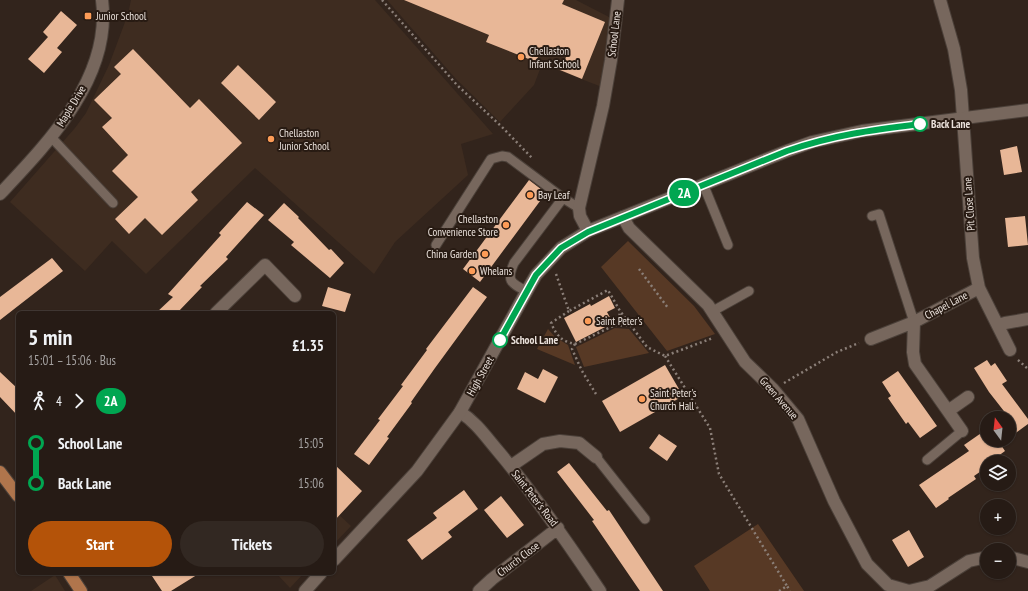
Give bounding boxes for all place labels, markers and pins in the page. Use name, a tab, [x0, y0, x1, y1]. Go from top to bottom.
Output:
place label: Junior School	[95, 9, 147, 23]
marker: Junior School	[83, 11, 93, 21]
place label: Chellaston Infant School	[529, 44, 580, 71]
marker: Chellaston Infant School	[516, 52, 526, 62]
marker: Back Lane	[912, 116, 928, 132]
place label: Back Lane	[931, 117, 970, 131]
place label: Chellaston Junior School	[278, 126, 330, 153]
marker: Chellaston Junior School	[266, 134, 276, 144]
place label: Bay Leaf	[538, 188, 571, 202]
marker: Bay Leaf	[525, 190, 535, 200]
place label: Chellaston Convenience Store	[428, 212, 498, 239]
marker: Chellaston Convenience Store	[501, 220, 511, 230]
place label: China Garden	[426, 247, 477, 261]
marker: China Garden	[480, 249, 490, 259]
place label: Whelans	[480, 264, 513, 278]
marker: Whelans	[467, 266, 477, 276]
place label: Saint Peter's	[596, 314, 643, 328]
marker: Saint Peter's	[583, 316, 593, 326]
marker: School Lane	[492, 332, 508, 348]
place label: School Lane	[511, 333, 558, 347]
place label: Saint Peter's Church Hall	[650, 386, 697, 413]
marker: Saint Peter's Church Hall	[637, 394, 647, 404]

